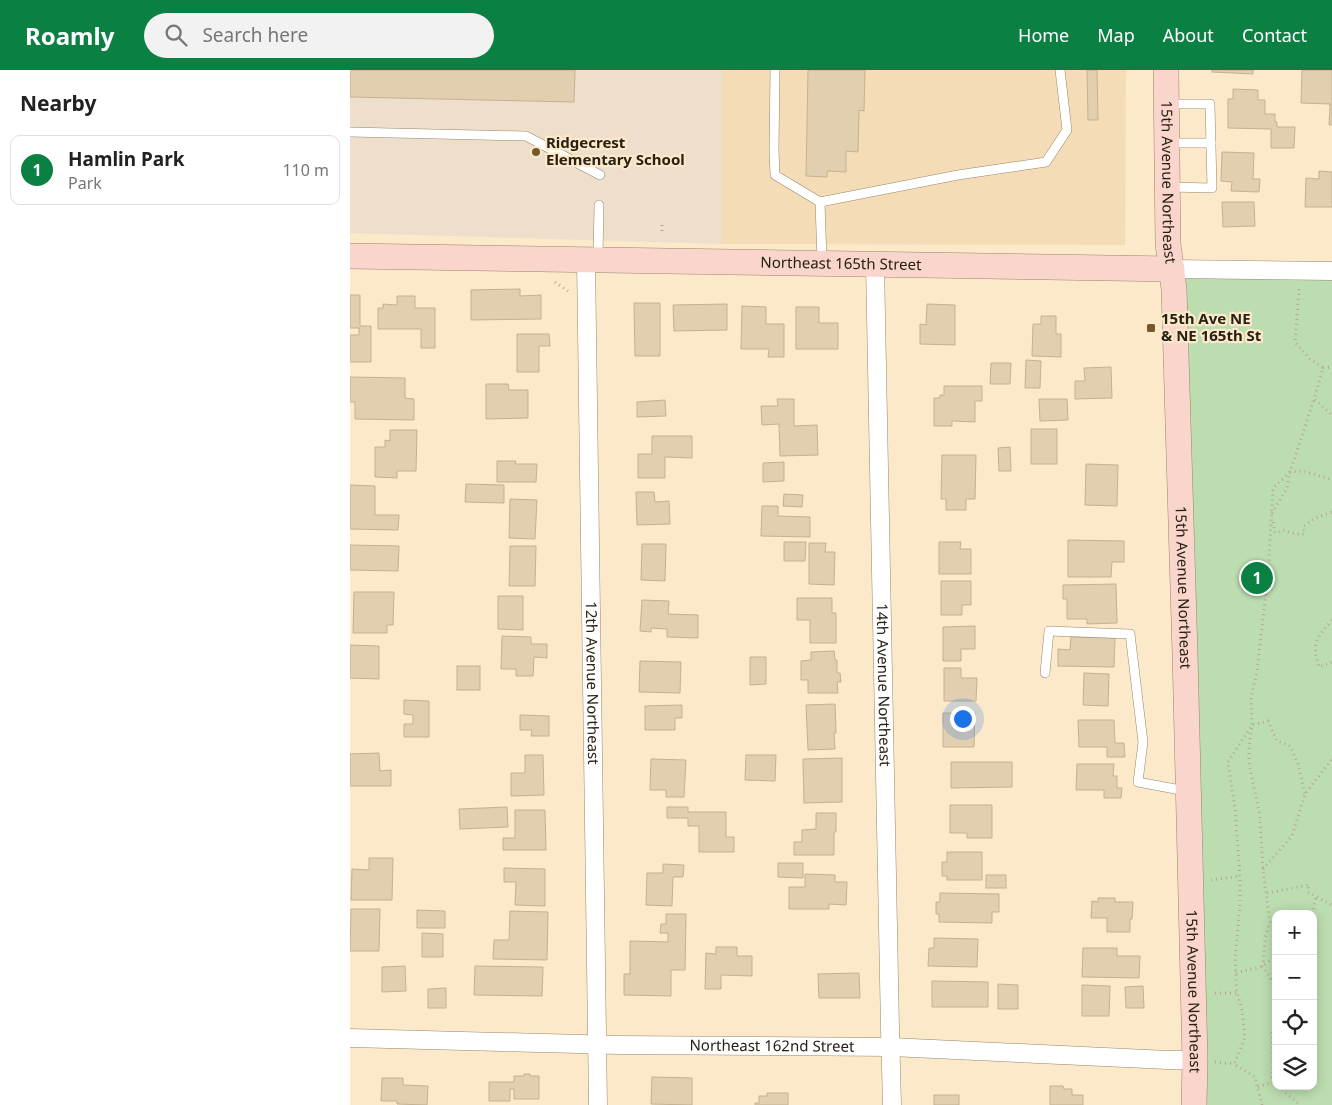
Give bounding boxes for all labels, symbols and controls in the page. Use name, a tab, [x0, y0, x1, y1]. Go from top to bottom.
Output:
search box	[144, 13, 494, 58]
text: Roamly	[25, 19, 114, 52]
icon: search	[162, 21, 190, 49]
text: Search here	[202, 22, 308, 48]
text: Home	[1018, 23, 1069, 47]
text: Map	[1097, 23, 1135, 47]
text: About	[1163, 23, 1214, 47]
text: Contact	[1242, 23, 1307, 47]
text: Nearby	[20, 89, 96, 117]
street label: 15th Avenue Northeast	[1157, 100, 1182, 265]
place label: Ridgecrest Elementary School	[546, 132, 685, 169]
text: Hamlin Park	[68, 146, 185, 172]
marker: Ridgecrest Elementary School	[530, 146, 542, 158]
text: 1	[32, 159, 42, 181]
text: 110 m	[282, 159, 329, 181]
text: Park	[68, 172, 102, 194]
street label: Northeast 165th Street	[760, 251, 922, 274]
place label: 15th Ave NE & NE 165th St	[1161, 308, 1262, 345]
marker: 15th Ave NE & NE 165th St	[1145, 322, 1157, 334]
street label: 15th Avenue Northeast	[1172, 506, 1196, 670]
pin: 1	[1241, 559, 1273, 597]
street label: 12th Avenue Northeast	[582, 601, 604, 765]
street label: 14th Avenue Northeast	[873, 603, 896, 767]
your location	[950, 706, 976, 732]
street label: 15th Avenue Northeast	[1182, 909, 1206, 1074]
map controls	[1272, 910, 1317, 1090]
button: +	[1272, 910, 1317, 955]
button: −	[1272, 955, 1317, 1000]
button: locate	[1272, 1000, 1317, 1045]
street label: Northeast 162nd Street	[689, 1035, 855, 1056]
button: layers	[1272, 1045, 1317, 1090]

